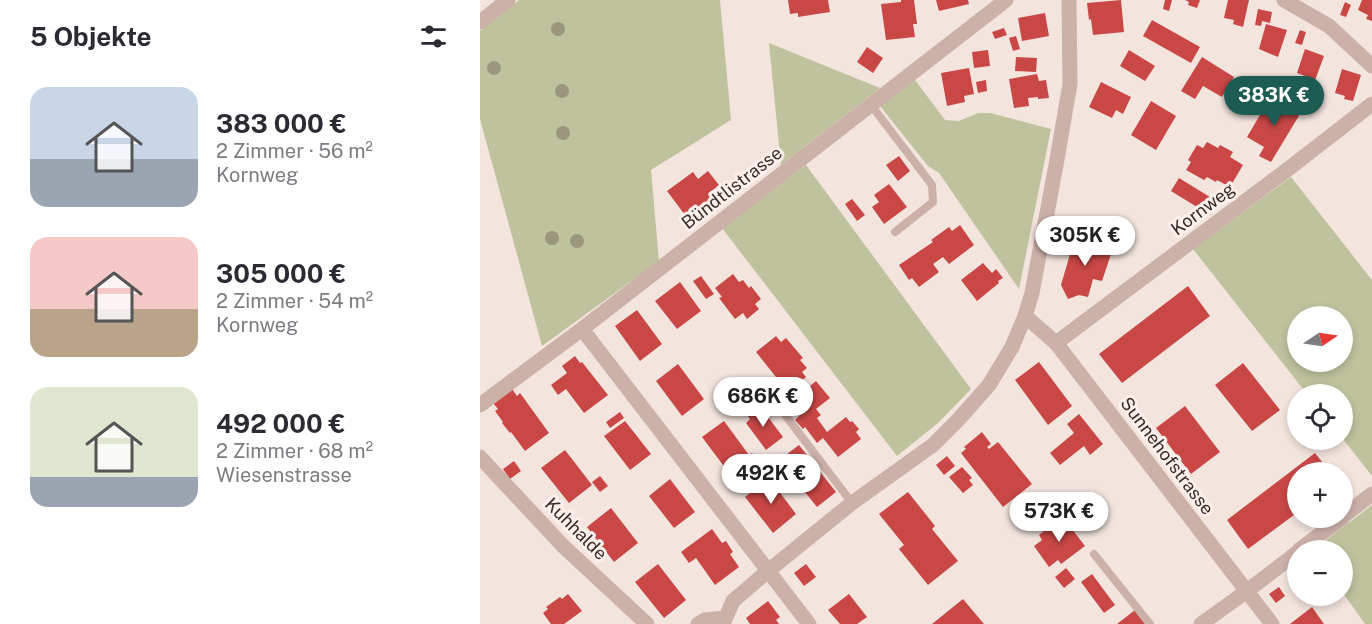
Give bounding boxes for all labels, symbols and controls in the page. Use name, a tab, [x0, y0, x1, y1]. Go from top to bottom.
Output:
icon: filters	[417, 20, 450, 53]
text: 5 Objekte	[30, 21, 152, 52]
pin: 383K €	[1225, 76, 1323, 127]
text: 383K €	[1238, 83, 1310, 107]
text: 383 000 €	[216, 108, 347, 139]
icon: home	[78, 111, 150, 183]
text: 2 Zimmer · 56 m²	[216, 139, 373, 163]
street label: Bündtlistrasse	[677, 142, 786, 233]
text: Kornweg	[216, 163, 299, 187]
street label: Kornweg	[1167, 178, 1239, 239]
pin: 305K €	[1036, 216, 1134, 267]
text: 305K €	[1049, 223, 1121, 247]
text: 305 000 €	[216, 258, 346, 289]
icon: home	[78, 261, 150, 333]
text: 2 Zimmer · 54 m²	[216, 289, 373, 313]
north arrow	[1287, 306, 1353, 372]
map controls	[1287, 306, 1353, 606]
text: Kornweg	[216, 313, 299, 337]
pin: 686K €	[714, 377, 812, 428]
text: 686K €	[727, 384, 799, 408]
button: locate	[1287, 384, 1353, 450]
street label: Sunnehofstrasse	[1116, 393, 1218, 519]
text: 492 000 €	[216, 408, 345, 439]
icon: home	[78, 411, 150, 483]
text: 2 Zimmer · 68 m²	[216, 439, 373, 463]
pin: 492K €	[722, 454, 820, 505]
text: 492K €	[736, 461, 806, 485]
button: +	[1287, 462, 1353, 528]
text: Wiesenstrasse	[216, 463, 352, 487]
pin: 573K €	[1010, 492, 1108, 543]
street label: Kuhhalde	[541, 493, 612, 564]
text: 573K €	[1023, 499, 1095, 523]
button: −	[1287, 540, 1353, 606]

